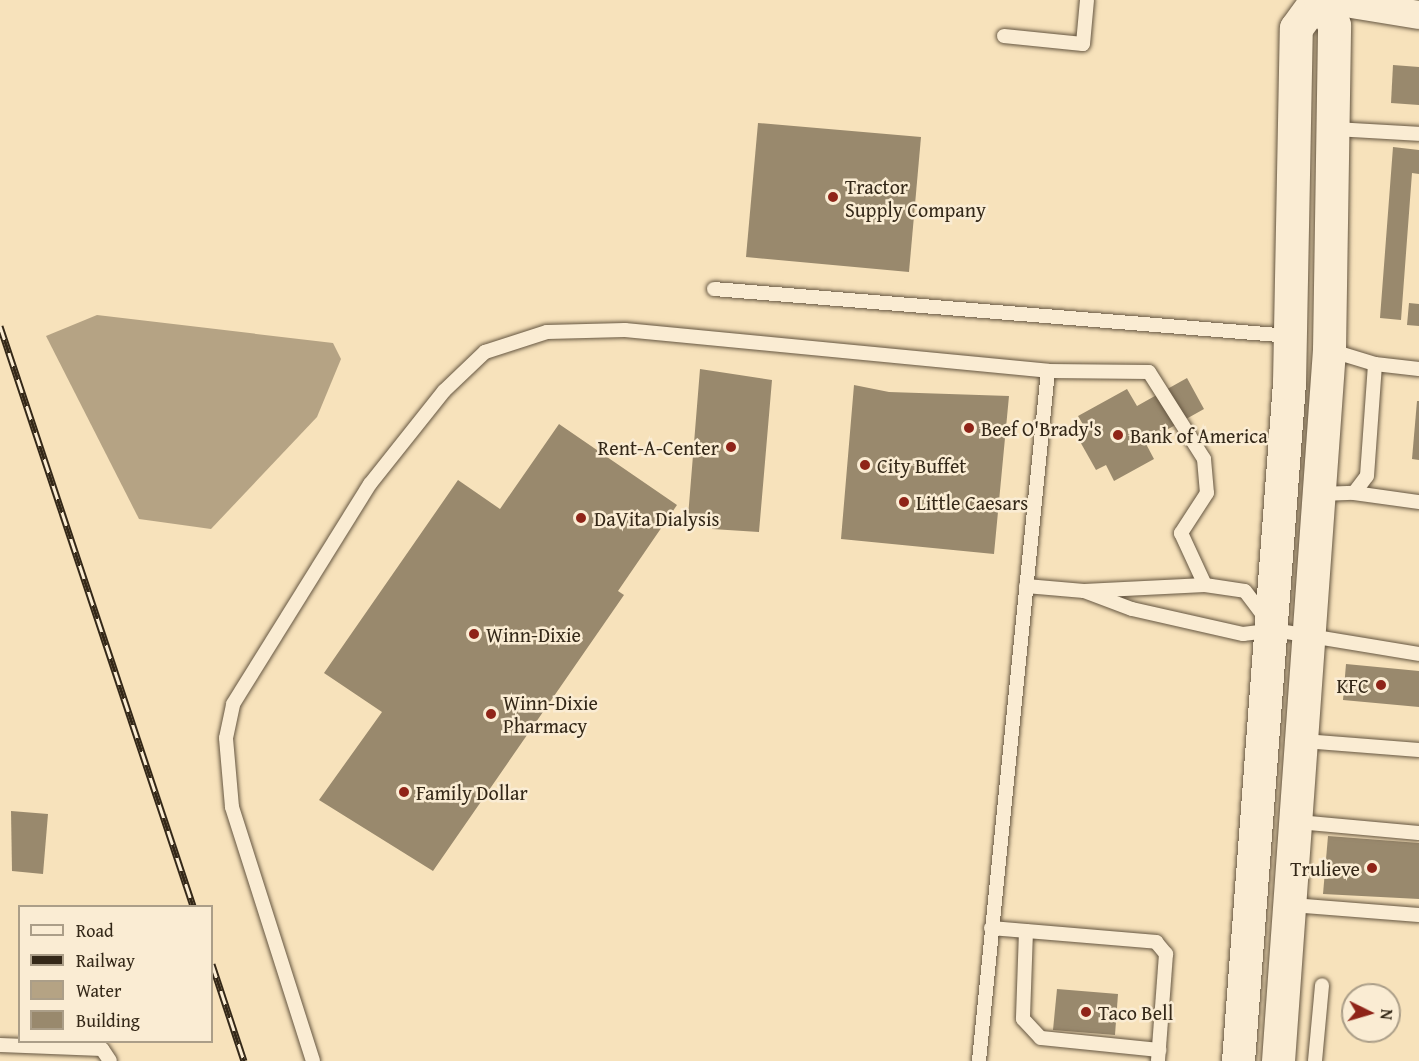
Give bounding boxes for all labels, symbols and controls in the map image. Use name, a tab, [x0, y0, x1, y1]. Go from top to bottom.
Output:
place label: Tractor Supply Company	[845, 174, 986, 221]
marker: Tractor Supply Company	[826, 190, 840, 204]
place label: Beef O'Brady's	[981, 416, 1102, 440]
marker: Beef O'Brady's	[962, 421, 976, 435]
place label: Bank of America	[1130, 423, 1268, 447]
marker: Bank of America	[1111, 428, 1125, 442]
place label: Rent-A-Center	[598, 435, 719, 459]
marker: Rent-A-Center	[724, 440, 738, 454]
place label: City Buffet	[877, 453, 966, 477]
marker: City Buffet	[858, 458, 872, 472]
place label: Little Caesars	[916, 490, 1028, 514]
marker: Little Caesars	[897, 495, 911, 509]
place label: DaVita Dialysis	[594, 506, 720, 530]
marker: DaVita Dialysis	[572, 509, 590, 527]
place label: Winn-Dixie	[486, 622, 581, 646]
marker: Winn-Dixie	[467, 627, 481, 641]
place label: KFC	[1337, 673, 1369, 697]
marker: KFC	[1374, 678, 1388, 692]
place label: Winn-Dixie Pharmacy	[503, 690, 598, 737]
marker: Winn-Dixie Pharmacy	[484, 707, 498, 721]
place label: Family Dollar	[416, 780, 528, 804]
marker: Family Dollar	[397, 785, 411, 799]
place label: Trulieve	[1290, 856, 1360, 880]
marker: Trulieve	[1365, 861, 1379, 875]
legend	[18, 905, 213, 1043]
text: Road	[76, 917, 114, 944]
text: Railway	[76, 947, 135, 974]
text: Water	[76, 977, 121, 1004]
north arrow	[1341, 983, 1401, 1043]
place label: Taco Bell	[1098, 1000, 1173, 1024]
marker: Taco Bell	[1079, 1005, 1093, 1019]
text: Building	[76, 1007, 140, 1034]
text: N	[1375, 1008, 1399, 1021]

